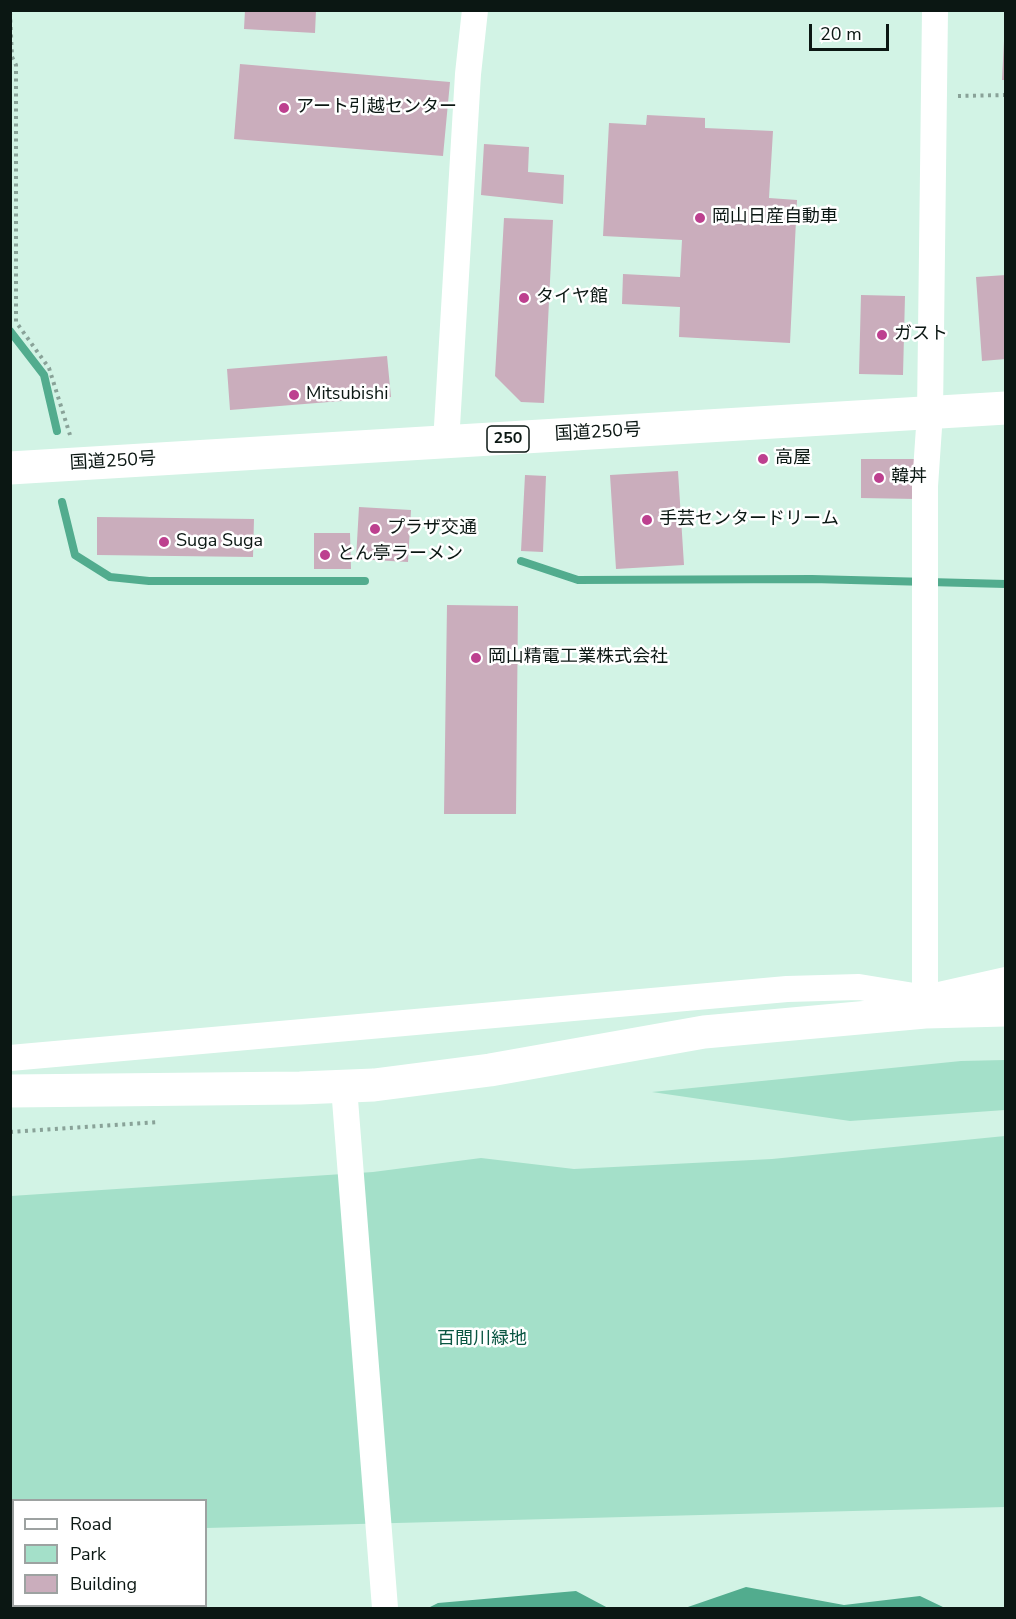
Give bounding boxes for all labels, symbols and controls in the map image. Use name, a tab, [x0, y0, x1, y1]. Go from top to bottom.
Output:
scale bar	[812, 12, 892, 50]
text: 20 m	[820, 22, 862, 46]
place label: アート引越センター	[296, 97, 457, 119]
marker: アート引越センター	[277, 101, 291, 115]
place label: 岡山日産自動車	[712, 207, 838, 229]
marker: 岡山日産自動車	[693, 211, 707, 225]
place label: タイヤ館	[536, 287, 608, 309]
marker: タイヤ館	[517, 291, 531, 305]
place label: ガスト	[894, 324, 948, 346]
marker: ガスト	[875, 328, 889, 342]
place label: Mitsubishi	[306, 384, 388, 406]
marker: Mitsubishi	[287, 388, 301, 402]
street label: 国道250号	[554, 420, 642, 446]
road number: 250	[487, 426, 529, 452]
place label: 高屋	[775, 448, 811, 470]
street label: 国道250号	[69, 449, 157, 475]
marker: 高屋	[756, 452, 770, 466]
place label: 韓丼	[891, 467, 927, 489]
marker: 韓丼	[872, 471, 886, 485]
place label: 手芸センタードリーム	[659, 509, 839, 531]
marker: 手芸センタードリーム	[640, 513, 654, 527]
place label: プラザ交通	[387, 518, 477, 540]
marker: プラザ交通	[368, 522, 382, 536]
place label: Suga Suga	[176, 531, 263, 553]
marker: Suga Suga	[157, 535, 171, 549]
place label: とん亭ラーメン	[337, 544, 463, 566]
marker: とん亭ラーメン	[318, 548, 332, 562]
place label: 岡山精電工業株式会社	[488, 647, 668, 669]
marker: 岡山精電工業株式会社	[469, 651, 483, 665]
park label: 百間川緑地	[437, 1329, 527, 1351]
legend	[12, 1499, 207, 1607]
text: Road	[70, 1512, 112, 1536]
text: Park	[70, 1542, 106, 1566]
text: Building	[70, 1572, 137, 1596]

